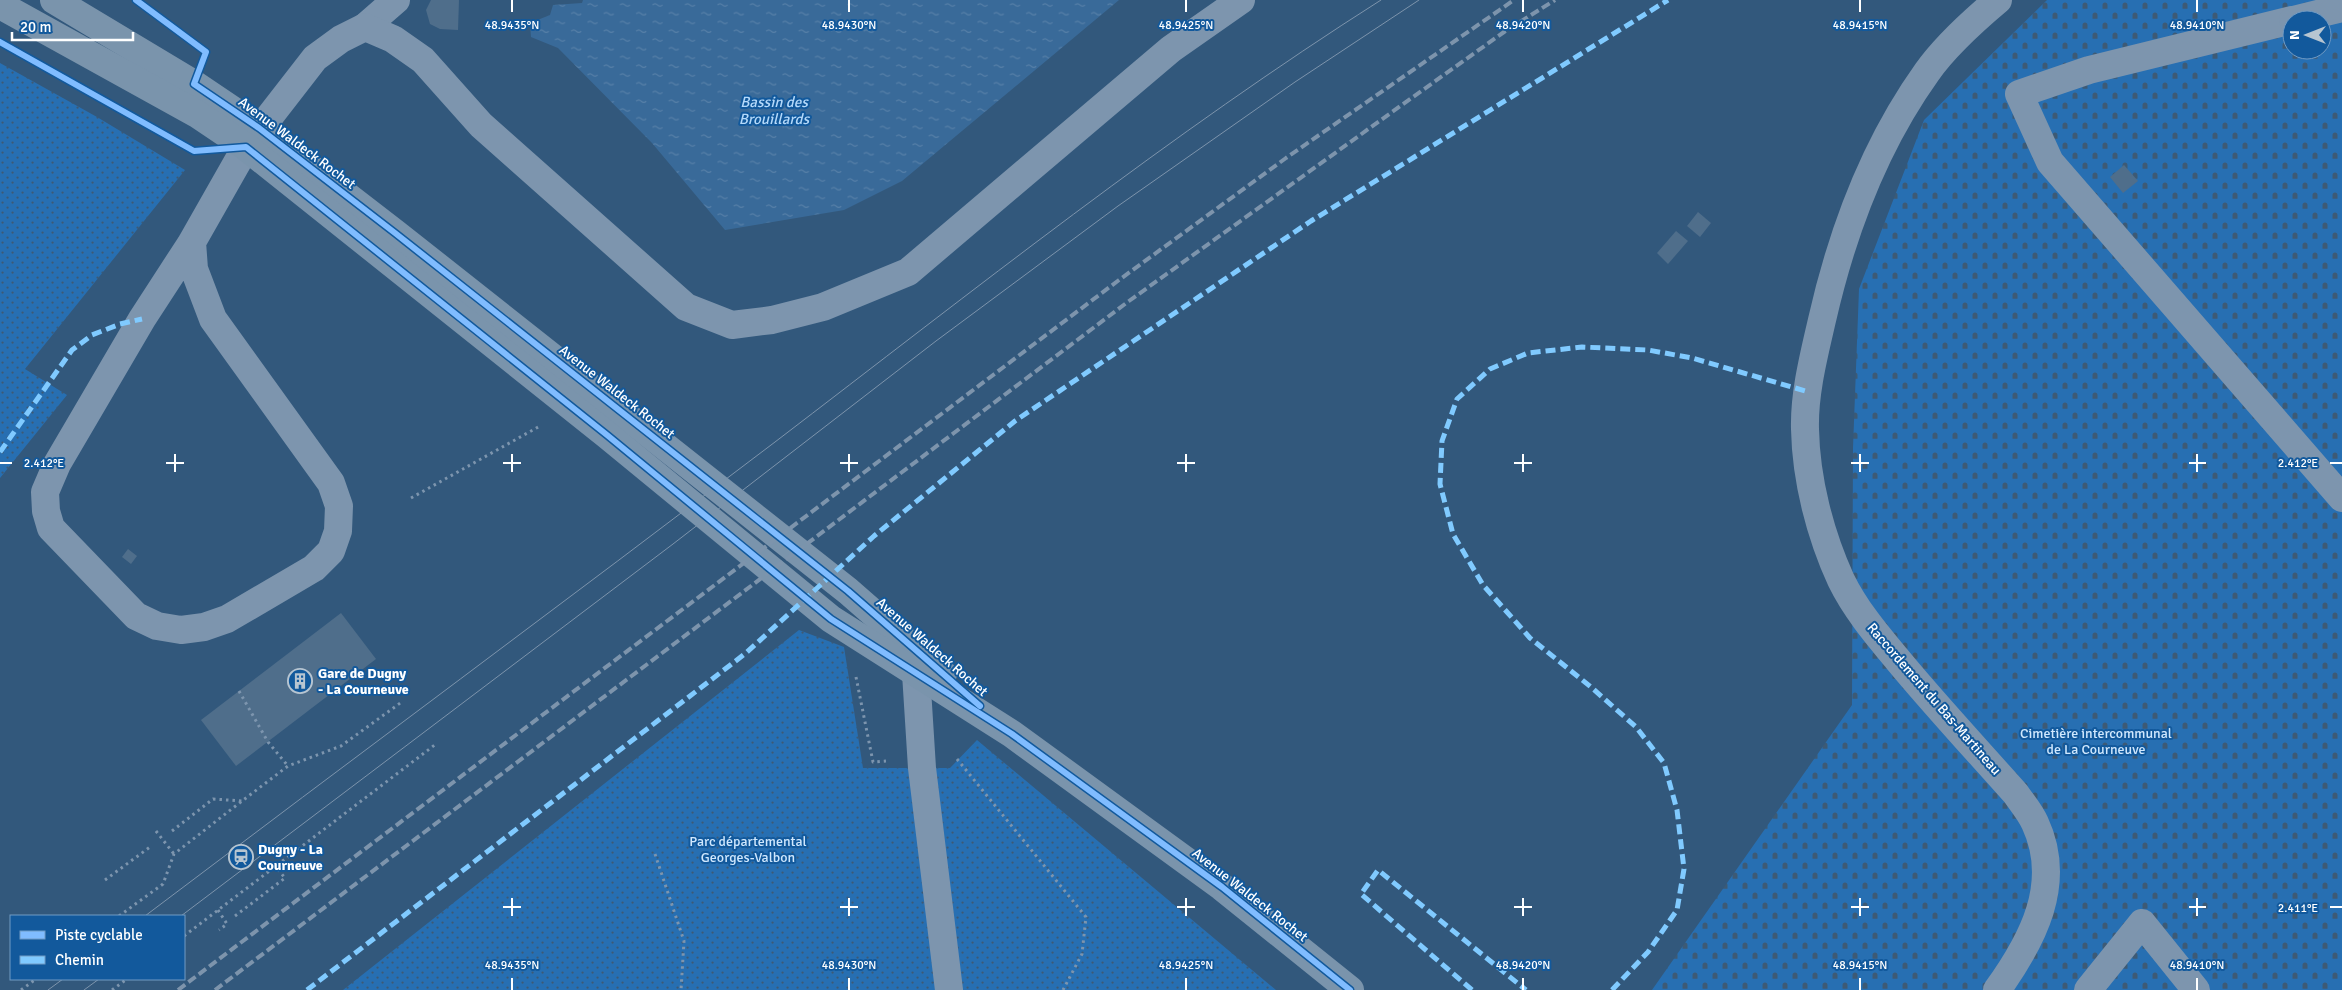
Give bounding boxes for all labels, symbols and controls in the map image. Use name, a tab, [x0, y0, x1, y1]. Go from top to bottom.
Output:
scale bar	[12, 10, 134, 42]
north arrow	[2282, 10, 2332, 60]
text: 20 m	[20, 18, 51, 36]
text: 48.9435°N	[485, 18, 539, 33]
text: 48.9430°N	[822, 18, 876, 33]
text: 48.9425°N	[1159, 18, 1213, 33]
text: 48.9420°N	[1496, 18, 1550, 33]
text: 48.9415°N	[1833, 18, 1887, 33]
text: 48.9410°N	[2170, 18, 2224, 33]
text: N	[2286, 30, 2303, 40]
street label: Avenue Waldeck Rochet	[235, 93, 359, 193]
water label: Bassin des Brouillards	[739, 93, 811, 128]
street label: Avenue Waldeck Rochet	[556, 342, 678, 443]
text: 2.412°E	[24, 456, 64, 471]
text: 2.412°E	[2278, 456, 2318, 471]
street label: Avenue Waldeck Rochet	[873, 594, 991, 700]
street label: Raccordement du Bas-Martineau	[1863, 620, 2005, 778]
place label: Gare de Dugny - La Courneuve	[318, 665, 409, 698]
building icon: Gare de Dugny - La Courneuve	[287, 668, 313, 694]
park label: Cimetière intercommunal de La Courneuve	[2020, 725, 2172, 758]
park label: Parc départemental Georges-Valbon	[689, 833, 807, 866]
place label: Dugny - La Courneuve	[258, 841, 323, 874]
station icon: Dugny - La Courneuve	[228, 844, 254, 870]
street label: Avenue Waldeck Rochet	[1189, 845, 1311, 946]
text: 2.411°E	[2278, 901, 2318, 916]
legend	[10, 915, 185, 980]
text: Piste cyclable	[55, 926, 143, 944]
text: Chemin	[55, 951, 104, 969]
text: 48.9435°N	[485, 958, 539, 973]
text: 48.9430°N	[822, 958, 876, 973]
text: 48.9425°N	[1159, 958, 1213, 973]
text: 48.9420°N	[1496, 958, 1550, 973]
text: 48.9415°N	[1833, 958, 1887, 973]
text: 48.9410°N	[2170, 958, 2224, 973]

